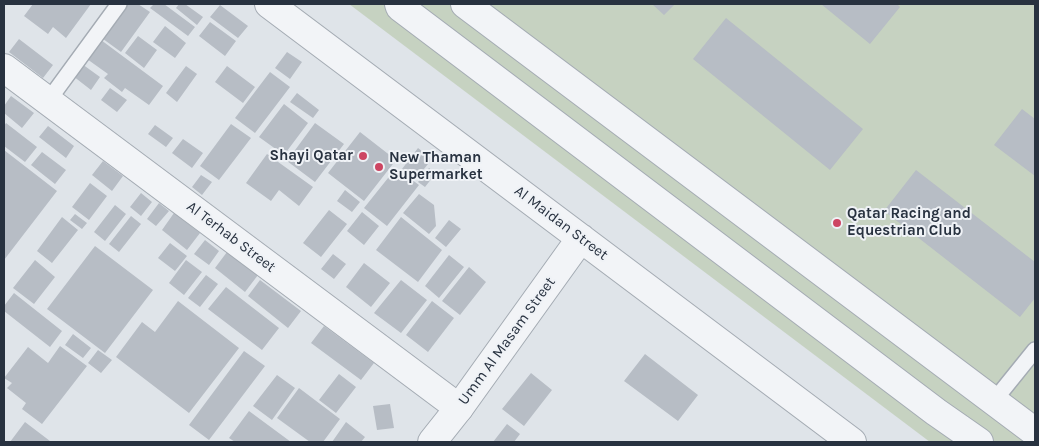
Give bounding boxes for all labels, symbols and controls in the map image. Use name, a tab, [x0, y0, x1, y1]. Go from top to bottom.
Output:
place label: Shayi Qatar	[269, 147, 353, 165]
place label: New Thaman Supermarket	[389, 149, 483, 184]
marker: Shayi Qatar	[357, 150, 369, 162]
marker: New Thaman Supermarket	[373, 161, 385, 173]
street label: Al Maidan Street	[511, 182, 611, 264]
street label: Al Terhab Street	[183, 198, 279, 276]
place label: Qatar Racing and Equestrian Club	[847, 205, 971, 240]
marker: Qatar Racing and Equestrian Club	[831, 217, 843, 229]
street label: Umm Al Masam Street	[455, 274, 559, 408]

